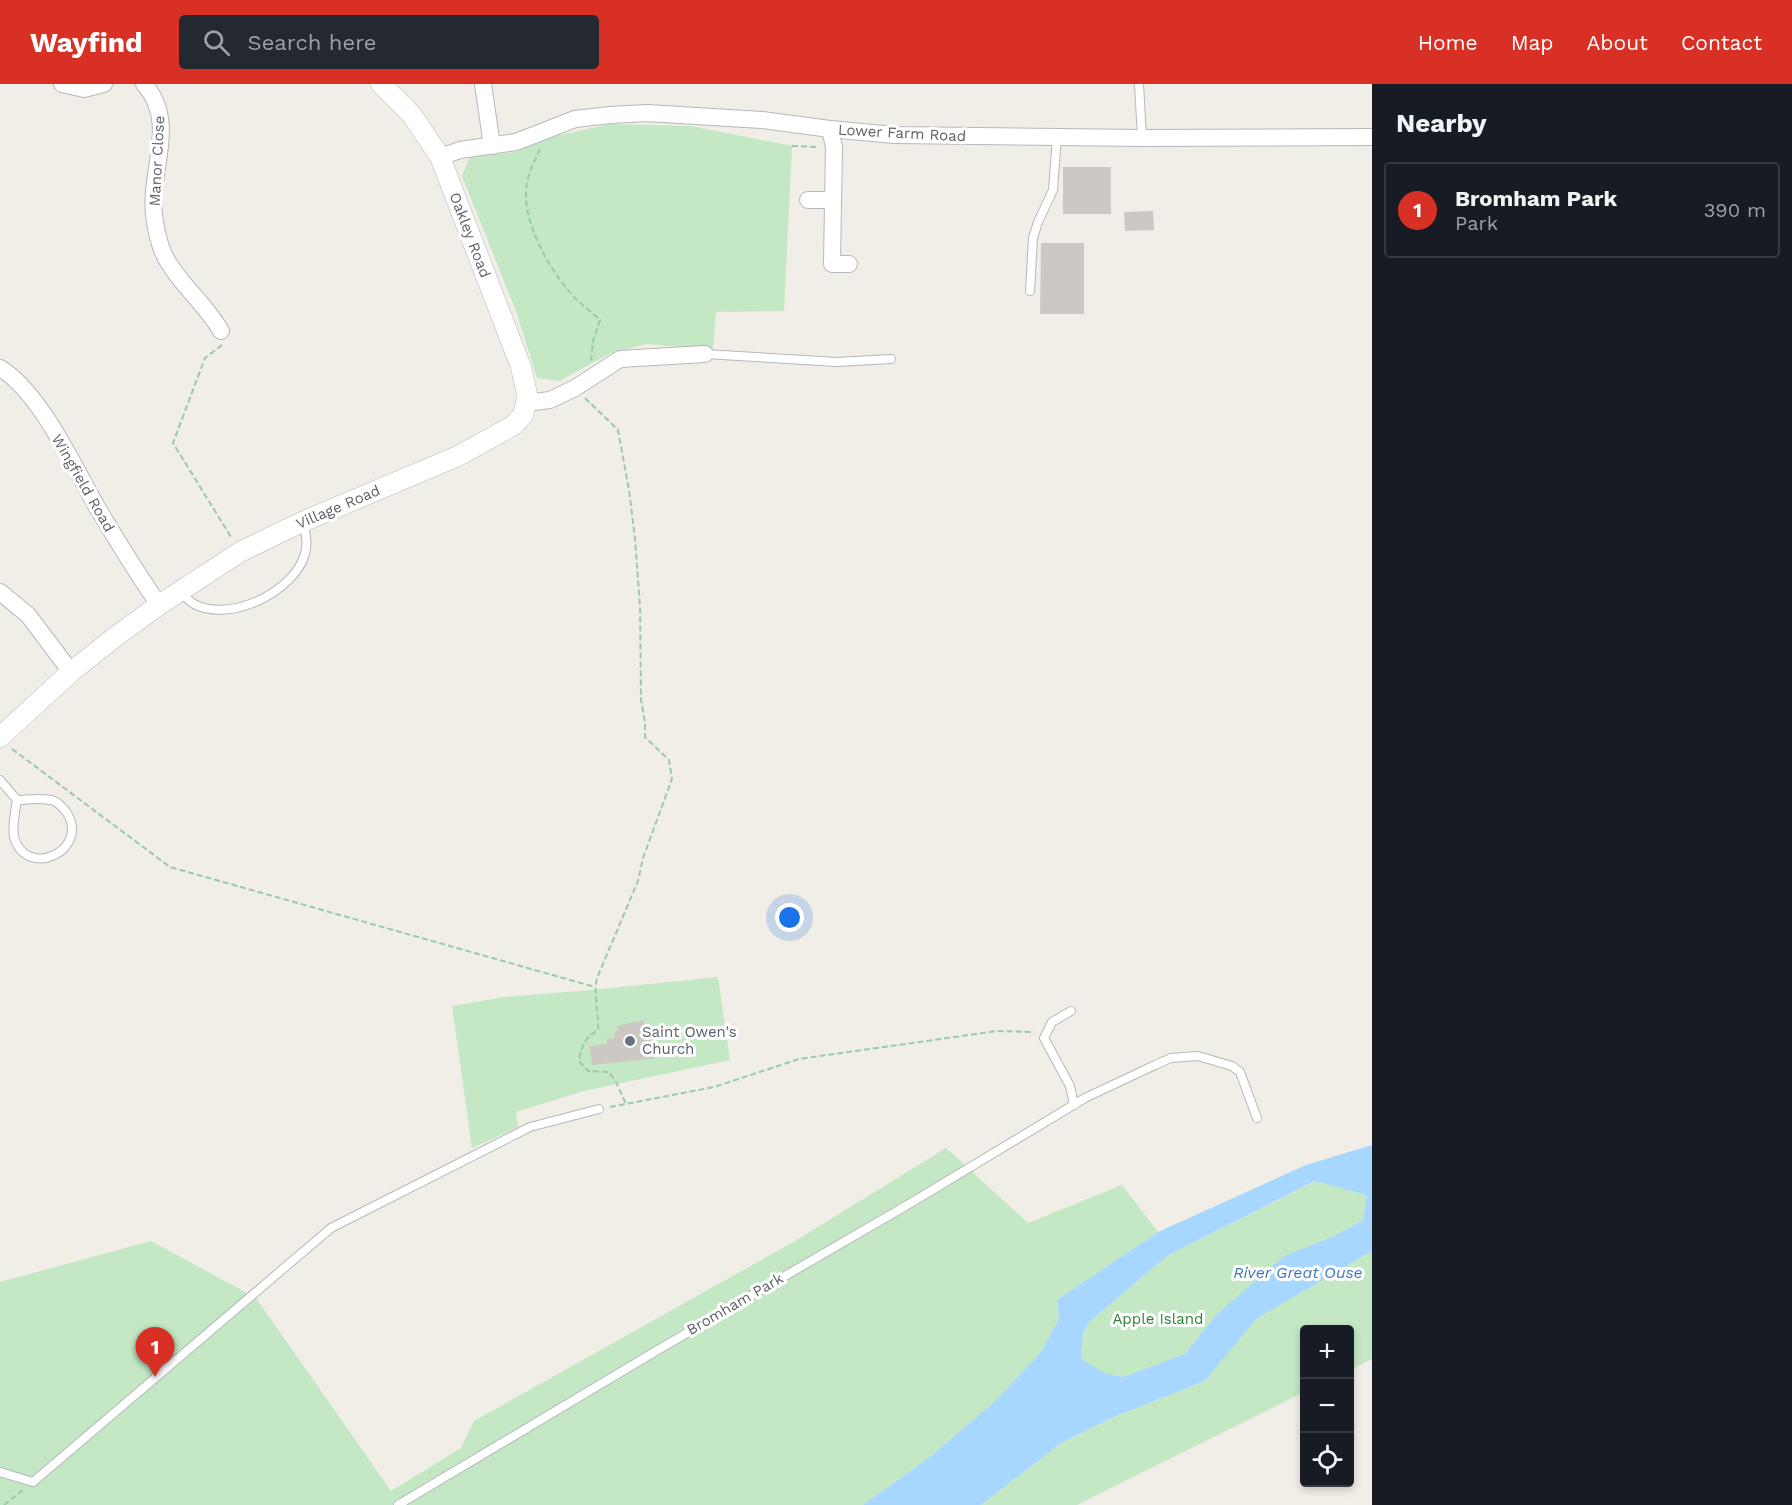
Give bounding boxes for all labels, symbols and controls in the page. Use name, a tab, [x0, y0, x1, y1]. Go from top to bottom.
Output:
search box	[179, 15, 599, 69]
text: Wayfind	[30, 26, 143, 59]
icon: search	[200, 26, 233, 59]
text: Search here	[248, 30, 377, 55]
text: Home	[1418, 30, 1478, 55]
text: Map	[1511, 30, 1554, 55]
text: About	[1587, 30, 1648, 55]
text: Contact	[1681, 30, 1762, 55]
text: Nearby	[1396, 108, 1487, 138]
street label: Manor Close	[146, 115, 168, 207]
street label: Lower Farm Road	[837, 121, 967, 145]
text: Bromham Park	[1455, 186, 1617, 211]
street label: Oakley Road	[445, 190, 495, 280]
text: 1	[1413, 198, 1422, 222]
text: 390 m	[1704, 198, 1766, 222]
text: Park	[1455, 211, 1498, 235]
street label: Wingfield Road	[48, 431, 118, 535]
street label: Village Road	[293, 481, 383, 533]
your location	[775, 903, 804, 932]
place label: Saint Owen's Church	[642, 1023, 737, 1058]
marker: Saint Owen's Church	[623, 1034, 637, 1048]
water label: River Great Ouse	[1233, 1263, 1363, 1282]
street label: Bromham Park	[684, 1269, 787, 1339]
park label: Apple Island	[1112, 1310, 1204, 1328]
map controls	[1300, 1325, 1354, 1487]
button: +	[1300, 1325, 1354, 1379]
pin: 1	[136, 1328, 174, 1377]
button: −	[1300, 1379, 1354, 1433]
button: locate	[1300, 1433, 1354, 1487]

